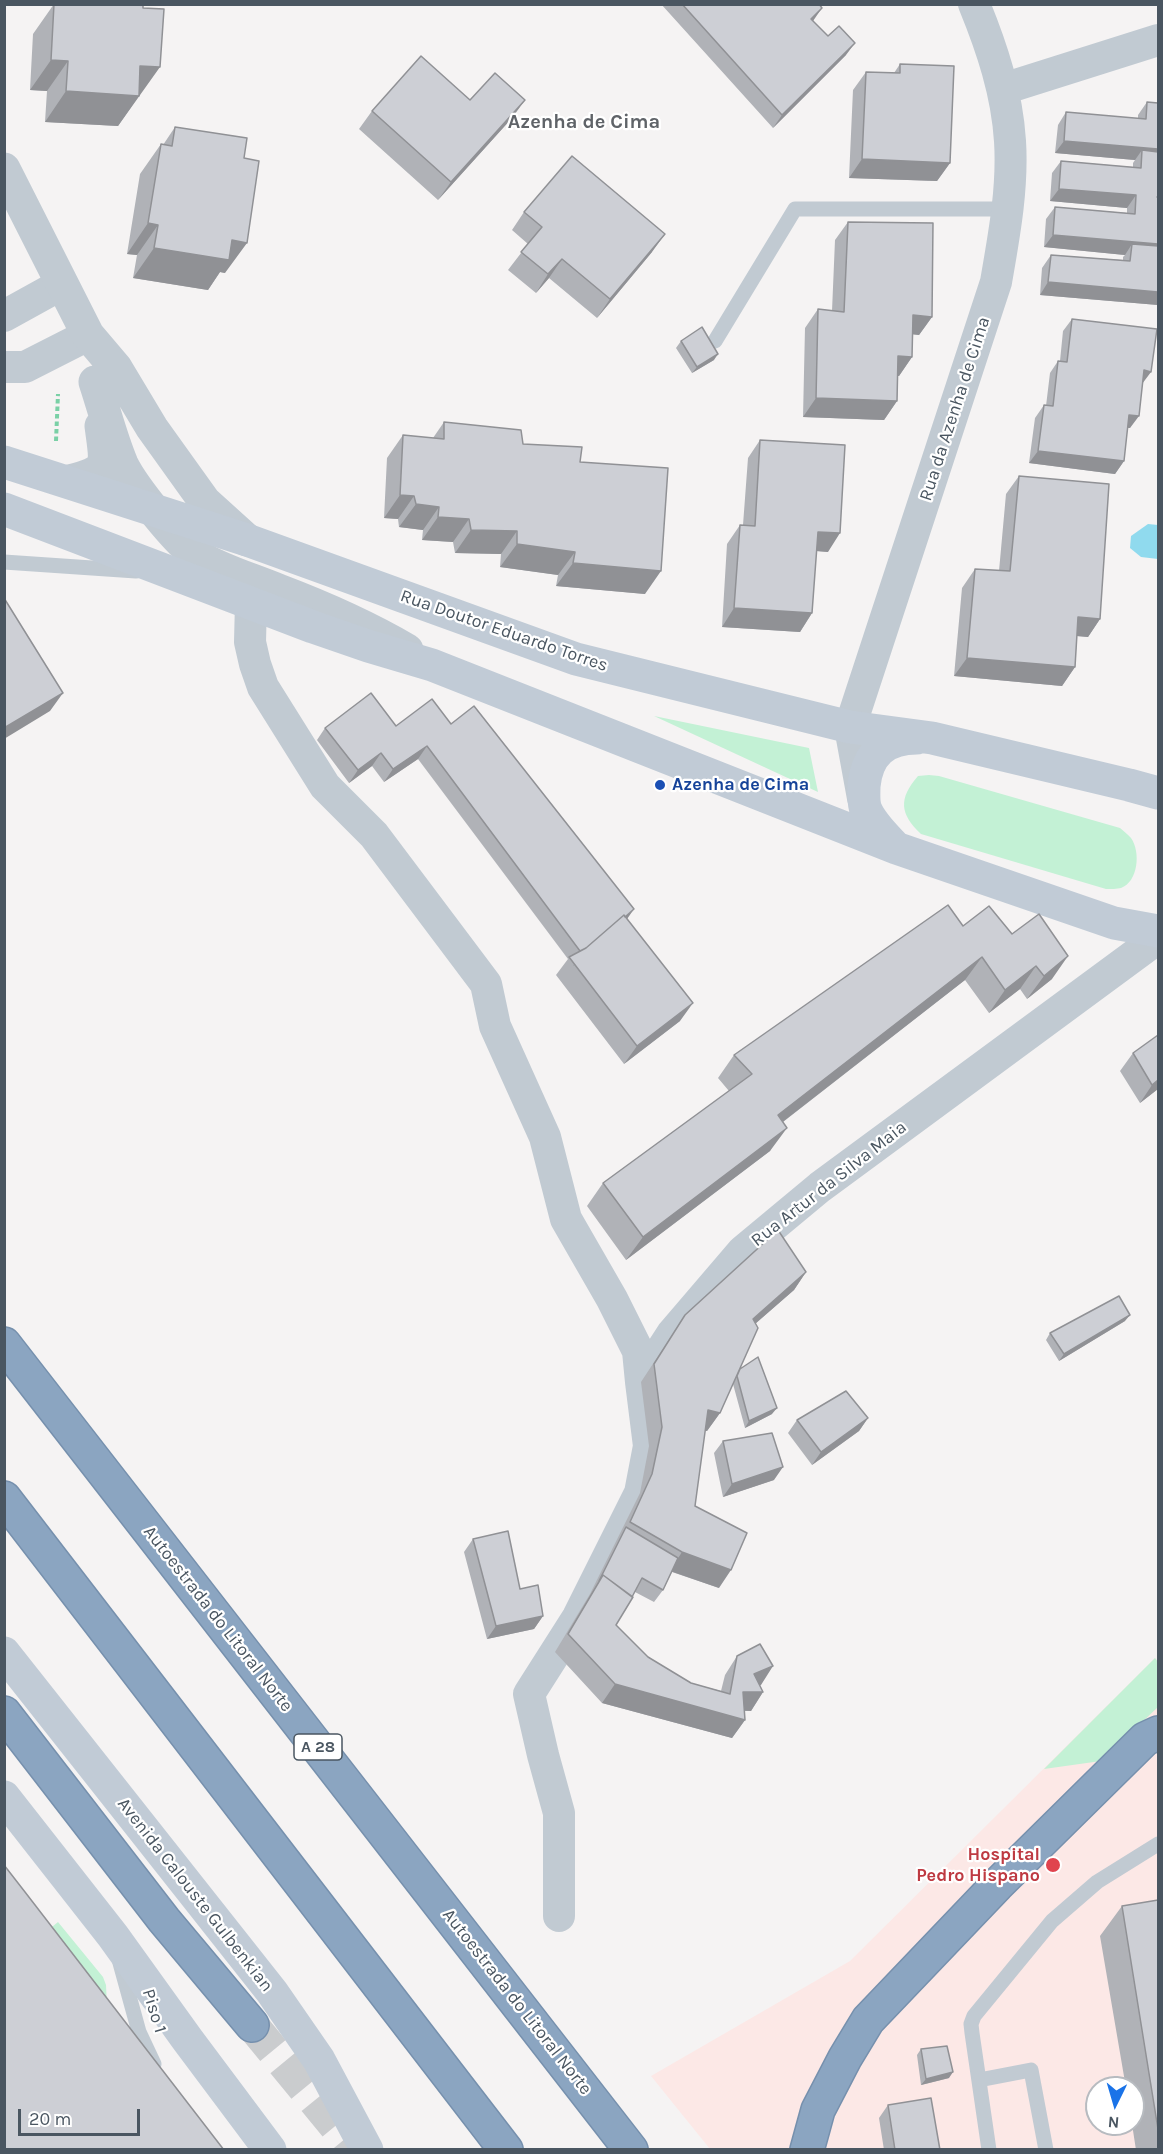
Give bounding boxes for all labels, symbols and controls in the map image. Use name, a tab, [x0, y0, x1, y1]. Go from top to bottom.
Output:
district label: Azenha de Cima	[508, 110, 660, 134]
street label: Rua da Azenha de Cima	[915, 314, 995, 504]
street label: Rua Doutor Eduardo Torres	[397, 585, 611, 677]
place label: Azenha de Cima	[672, 774, 809, 796]
marker: Azenha de Cima	[653, 778, 667, 792]
street label: Rua Artur da Silva Maia	[747, 1117, 911, 1251]
street label: Autoestrada do Litoral Norte	[139, 1522, 297, 1716]
road number: A 28	[294, 1734, 342, 1760]
street label: Avenida Calouste Gulbenkian	[113, 1794, 277, 1996]
place label: Hospital Pedro Hispano	[916, 1844, 1040, 1886]
marker: Hospital Pedro Hispano	[1044, 1856, 1062, 1874]
street label: Autoestrada do Litoral Norte	[438, 1905, 596, 2099]
street label: Piso 1	[137, 1986, 171, 2036]
north arrow	[1085, 2076, 1145, 2136]
scale bar	[21, 2097, 142, 2135]
text: 20 m	[29, 2108, 71, 2130]
text: N	[1107, 2112, 1120, 2132]

